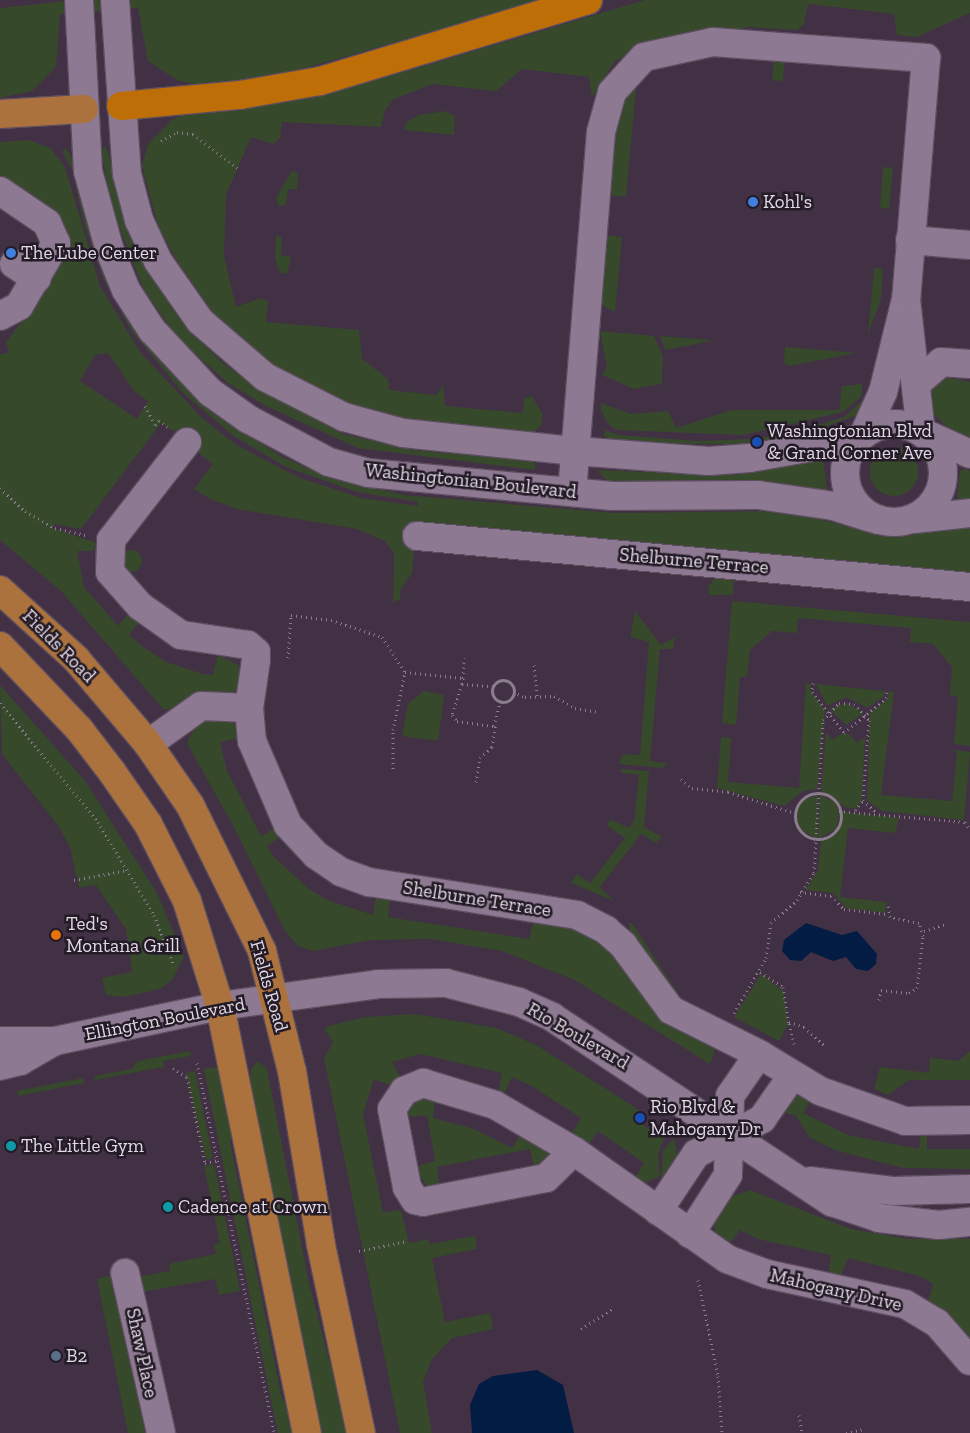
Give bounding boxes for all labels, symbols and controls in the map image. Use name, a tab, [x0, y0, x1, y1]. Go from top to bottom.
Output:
place label: Kohl's	[763, 191, 812, 213]
marker: Kohl's	[747, 196, 759, 208]
place label: The Lube Center	[21, 242, 157, 264]
marker: The Lube Center	[5, 247, 17, 259]
place label: Washingtonian Blvd & Grand Corner Ave	[767, 420, 933, 464]
marker: Washingtonian Blvd & Grand Corner Ave	[751, 436, 763, 448]
street label: Washingtonian Boulevard	[364, 459, 578, 503]
street label: Shelburne Terrace	[618, 543, 770, 579]
street label: Fields Road	[18, 605, 100, 687]
street label: Shelburne Terrace	[401, 876, 553, 922]
place label: Ted's Montana Grill	[66, 913, 180, 957]
marker: Ted's Montana Grill	[50, 929, 62, 941]
street label: Fields Road	[245, 938, 293, 1034]
street label: Ellington Boulevard	[83, 992, 247, 1046]
street label: Rio Boulevard	[523, 998, 633, 1074]
place label: Rio Blvd & Mahogany Dr	[650, 1096, 762, 1140]
marker: Rio Blvd & Mahogany Dr	[634, 1112, 646, 1124]
place label: The Little Gym	[21, 1135, 144, 1157]
marker: The Little Gym	[5, 1140, 17, 1152]
place label: Cadence at Crown	[178, 1196, 328, 1218]
marker: Cadence at Crown	[162, 1201, 174, 1213]
street label: Mahogany Drive	[768, 1264, 904, 1316]
street label: Shaw Place	[121, 1306, 163, 1400]
place label: B2	[66, 1345, 87, 1367]
marker: B2	[50, 1350, 62, 1362]

